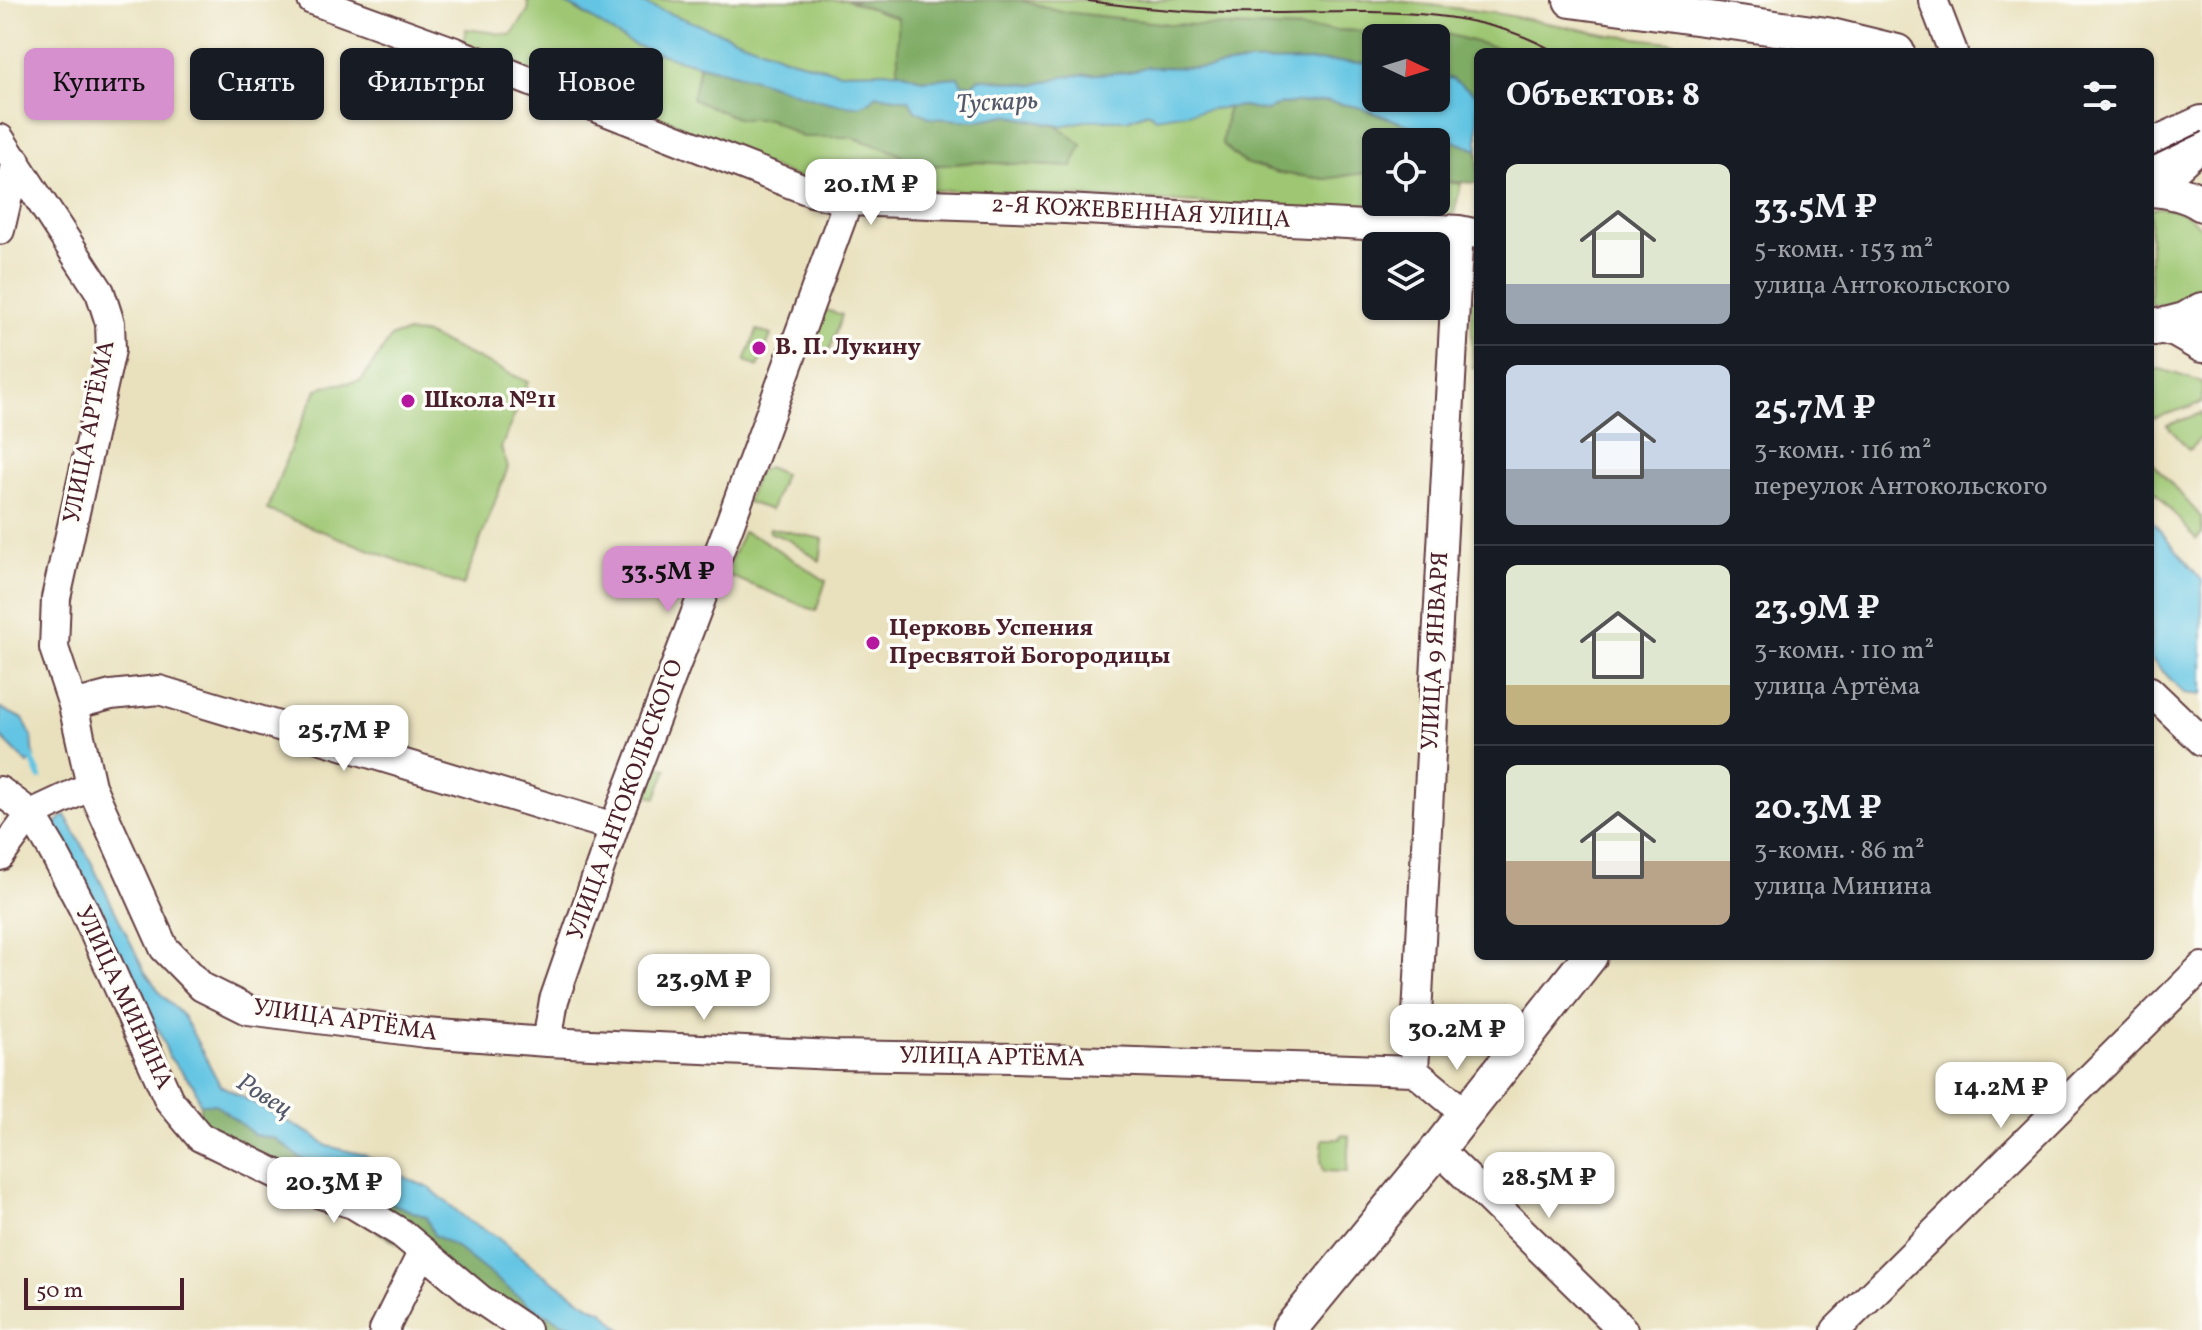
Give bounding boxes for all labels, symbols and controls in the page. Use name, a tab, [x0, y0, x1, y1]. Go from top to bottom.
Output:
north arrow	[1362, 24, 1450, 112]
map controls	[1362, 24, 1450, 320]
chip: Купить	[24, 48, 174, 120]
chip: Снять	[190, 48, 324, 120]
chip: Фильтры	[340, 48, 513, 120]
chip: Новое	[529, 48, 663, 120]
text: Объектов: 8	[1506, 73, 1700, 120]
icon: filters	[2078, 74, 2122, 118]
water label: Тускарь	[955, 83, 1039, 123]
button: locate	[1362, 128, 1450, 216]
pin: 20.1M ₽	[797, 159, 945, 227]
text: 20.1M ₽	[823, 167, 919, 203]
text: 33.5M ₽	[1754, 185, 1877, 232]
street label: 2-Я КОЖЕВЕННАЯ УЛИЦА	[990, 188, 1292, 238]
icon: home	[1570, 196, 1666, 292]
button: layers	[1362, 232, 1450, 320]
text: 5-комн. · 153 m²	[1754, 232, 1933, 268]
text: улица Антокольского	[1754, 268, 2010, 304]
place label: В. П. Лукину	[775, 331, 922, 365]
street label: УЛИЦА АРТЁМА	[56, 337, 124, 526]
marker: В. П. Лукину	[750, 339, 768, 357]
place label: Школа №11	[424, 384, 556, 418]
text: 25.7M ₽	[1754, 386, 1876, 433]
marker: Школа №11	[399, 392, 417, 410]
icon: home	[1570, 397, 1666, 493]
text: 3-комн. · 116 m²	[1754, 433, 1932, 469]
text: переулок Антокольского	[1754, 469, 2048, 505]
pin: 33.5M ₽	[594, 546, 742, 614]
street label: УЛИЦА 9 ЯНВАРЯ	[1414, 551, 1458, 751]
text: 33.5M ₽	[621, 554, 715, 590]
text: 23.9M ₽	[1754, 586, 1880, 633]
icon: home	[1570, 597, 1666, 693]
place label: Церковь Успения Пресвятой Богородицы	[889, 612, 1170, 674]
text: 3-комн. · 110 m²	[1754, 633, 1934, 669]
marker: Церковь Успения Пресвятой Богородицы	[864, 634, 882, 652]
street label: УЛИЦА АНТОКОЛЬСКОГО	[559, 655, 693, 945]
text: улица Артёма	[1754, 669, 1921, 705]
pin: 25.7M ₽	[270, 705, 418, 773]
text: 25.7M ₽	[297, 713, 391, 749]
text: 20.3M ₽	[1754, 786, 1882, 833]
icon: home	[1570, 797, 1666, 893]
text: 3-комн. · 86 m²	[1754, 833, 1925, 869]
text: улица Минина	[1754, 869, 1932, 905]
street label: УЛИЦА МИНИНА	[65, 900, 181, 1096]
pin: 23.9M ₽	[630, 954, 778, 1022]
text: 23.9M ₽	[656, 962, 752, 998]
street label: УЛИЦА АРТЁМА	[251, 991, 439, 1051]
pin: 30.2M ₽	[1383, 1004, 1531, 1072]
text: 30.2M ₽	[1408, 1012, 1506, 1048]
street label: УЛИЦА АРТЁМА	[899, 1039, 1085, 1077]
pin: 14.2M ₽	[1927, 1062, 2075, 1130]
water label: Ровец	[229, 1065, 299, 1127]
text: 14.2M ₽	[1953, 1070, 2049, 1106]
pin: 28.5M ₽	[1475, 1152, 1623, 1220]
pin: 20.3M ₽	[260, 1157, 408, 1225]
text: 28.5M ₽	[1501, 1160, 1597, 1196]
text: 20.3M ₽	[285, 1165, 383, 1201]
scale bar	[24, 1274, 184, 1310]
text: 50 m	[36, 1276, 83, 1307]

